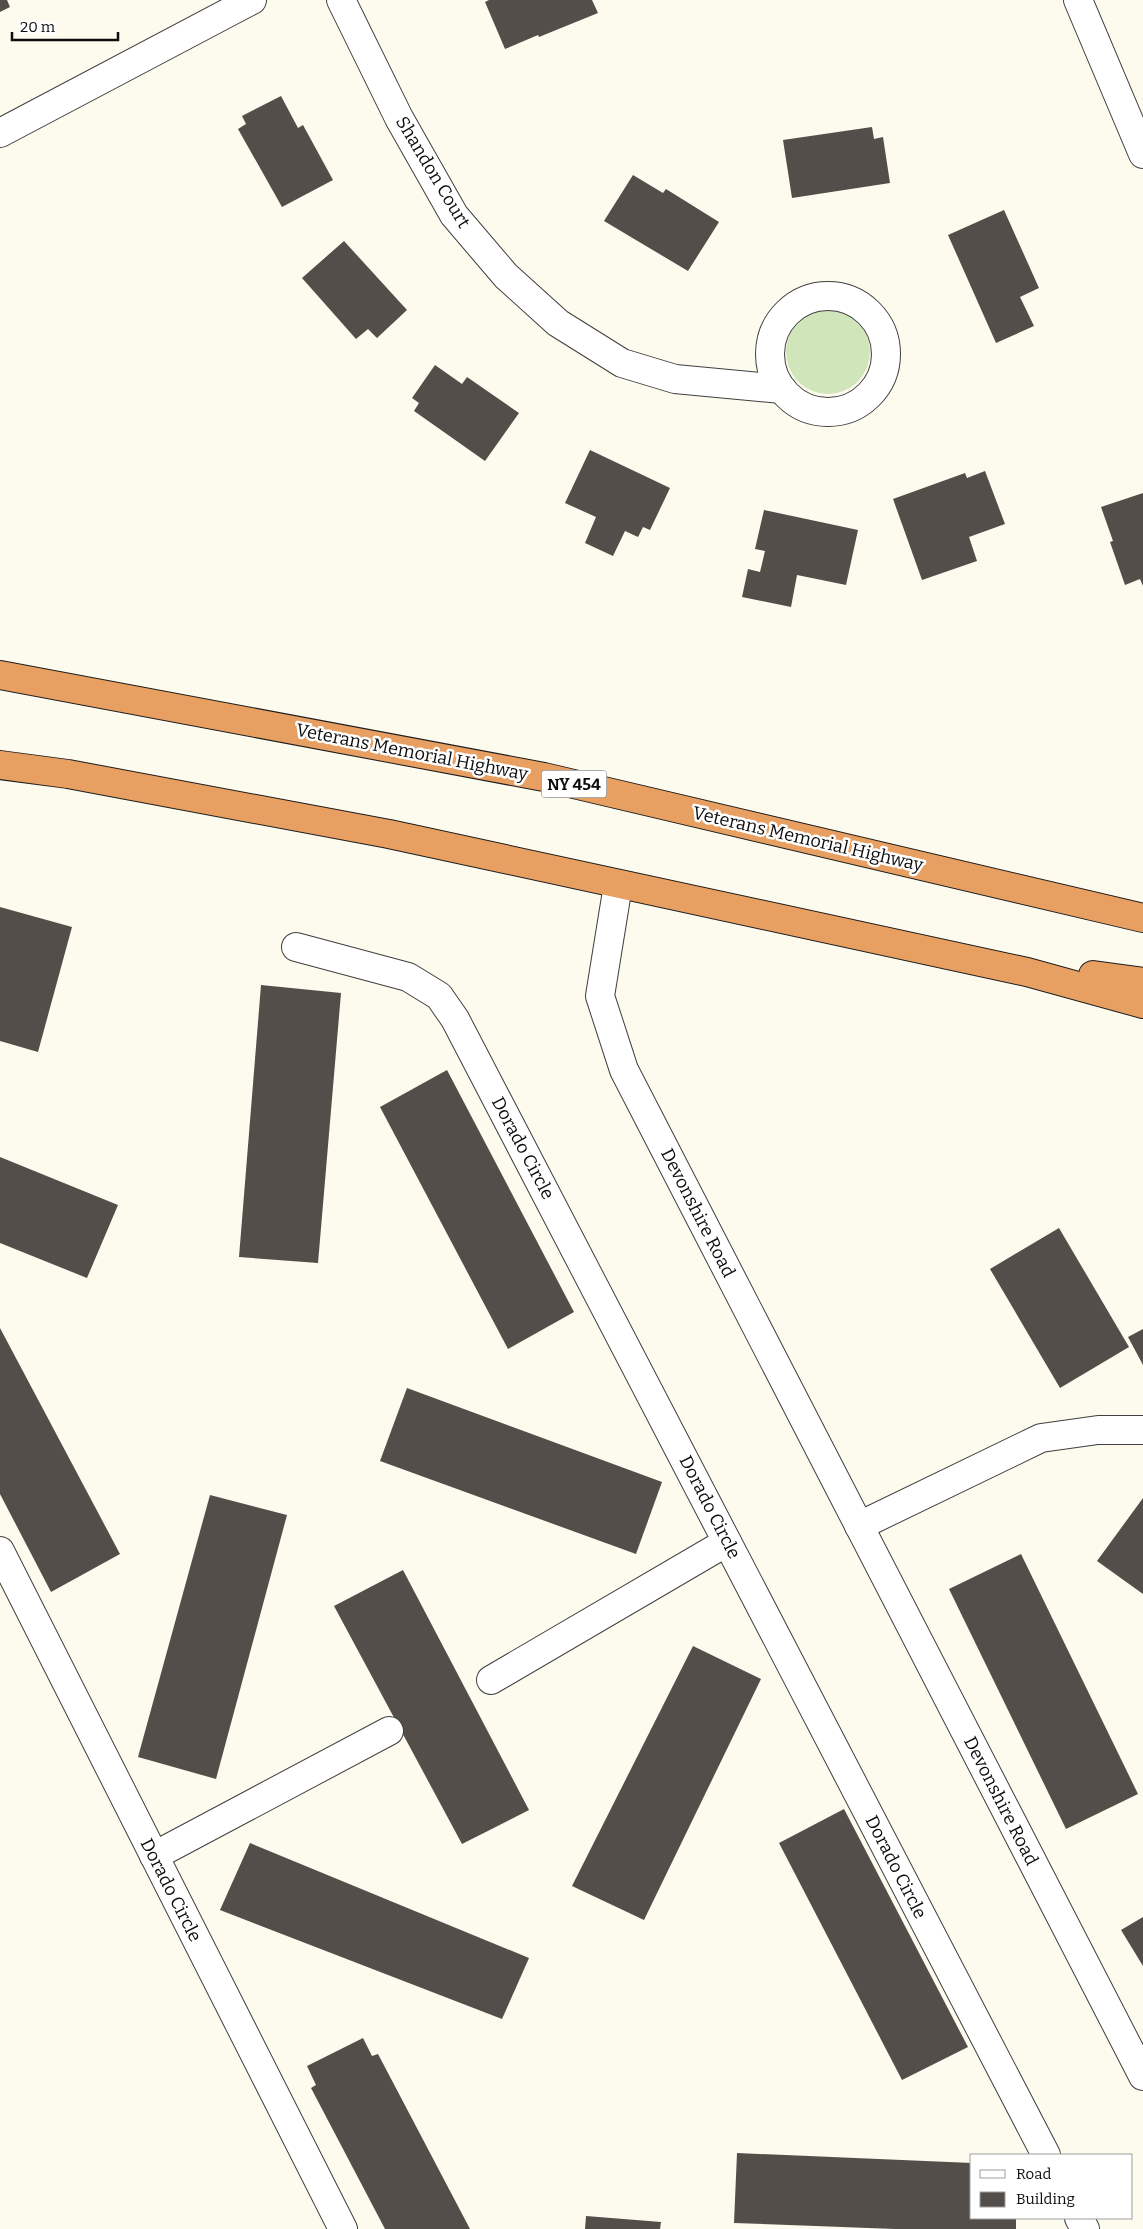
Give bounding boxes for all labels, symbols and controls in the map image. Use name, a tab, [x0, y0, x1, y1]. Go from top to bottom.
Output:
scale bar	[12, 10, 119, 42]
text: 20 m	[20, 18, 56, 36]
street label: Shandon Court	[391, 112, 475, 232]
street label: Veterans Memorial Highway	[294, 719, 530, 785]
road number: NY 454	[542, 771, 606, 798]
street label: Veterans Memorial Highway	[691, 802, 926, 876]
street label: Dorado Circle	[487, 1093, 559, 1203]
street label: Devonshire Road	[656, 1145, 740, 1281]
street label: Dorado Circle	[675, 1452, 745, 1562]
street label: Devonshire Road	[959, 1733, 1043, 1869]
street label: Dorado Circle	[861, 1812, 931, 1922]
street label: Dorado Circle	[136, 1835, 206, 1945]
legend	[970, 2154, 1133, 2219]
text: Road	[1016, 2165, 1051, 2183]
text: Building	[1016, 2190, 1075, 2208]

